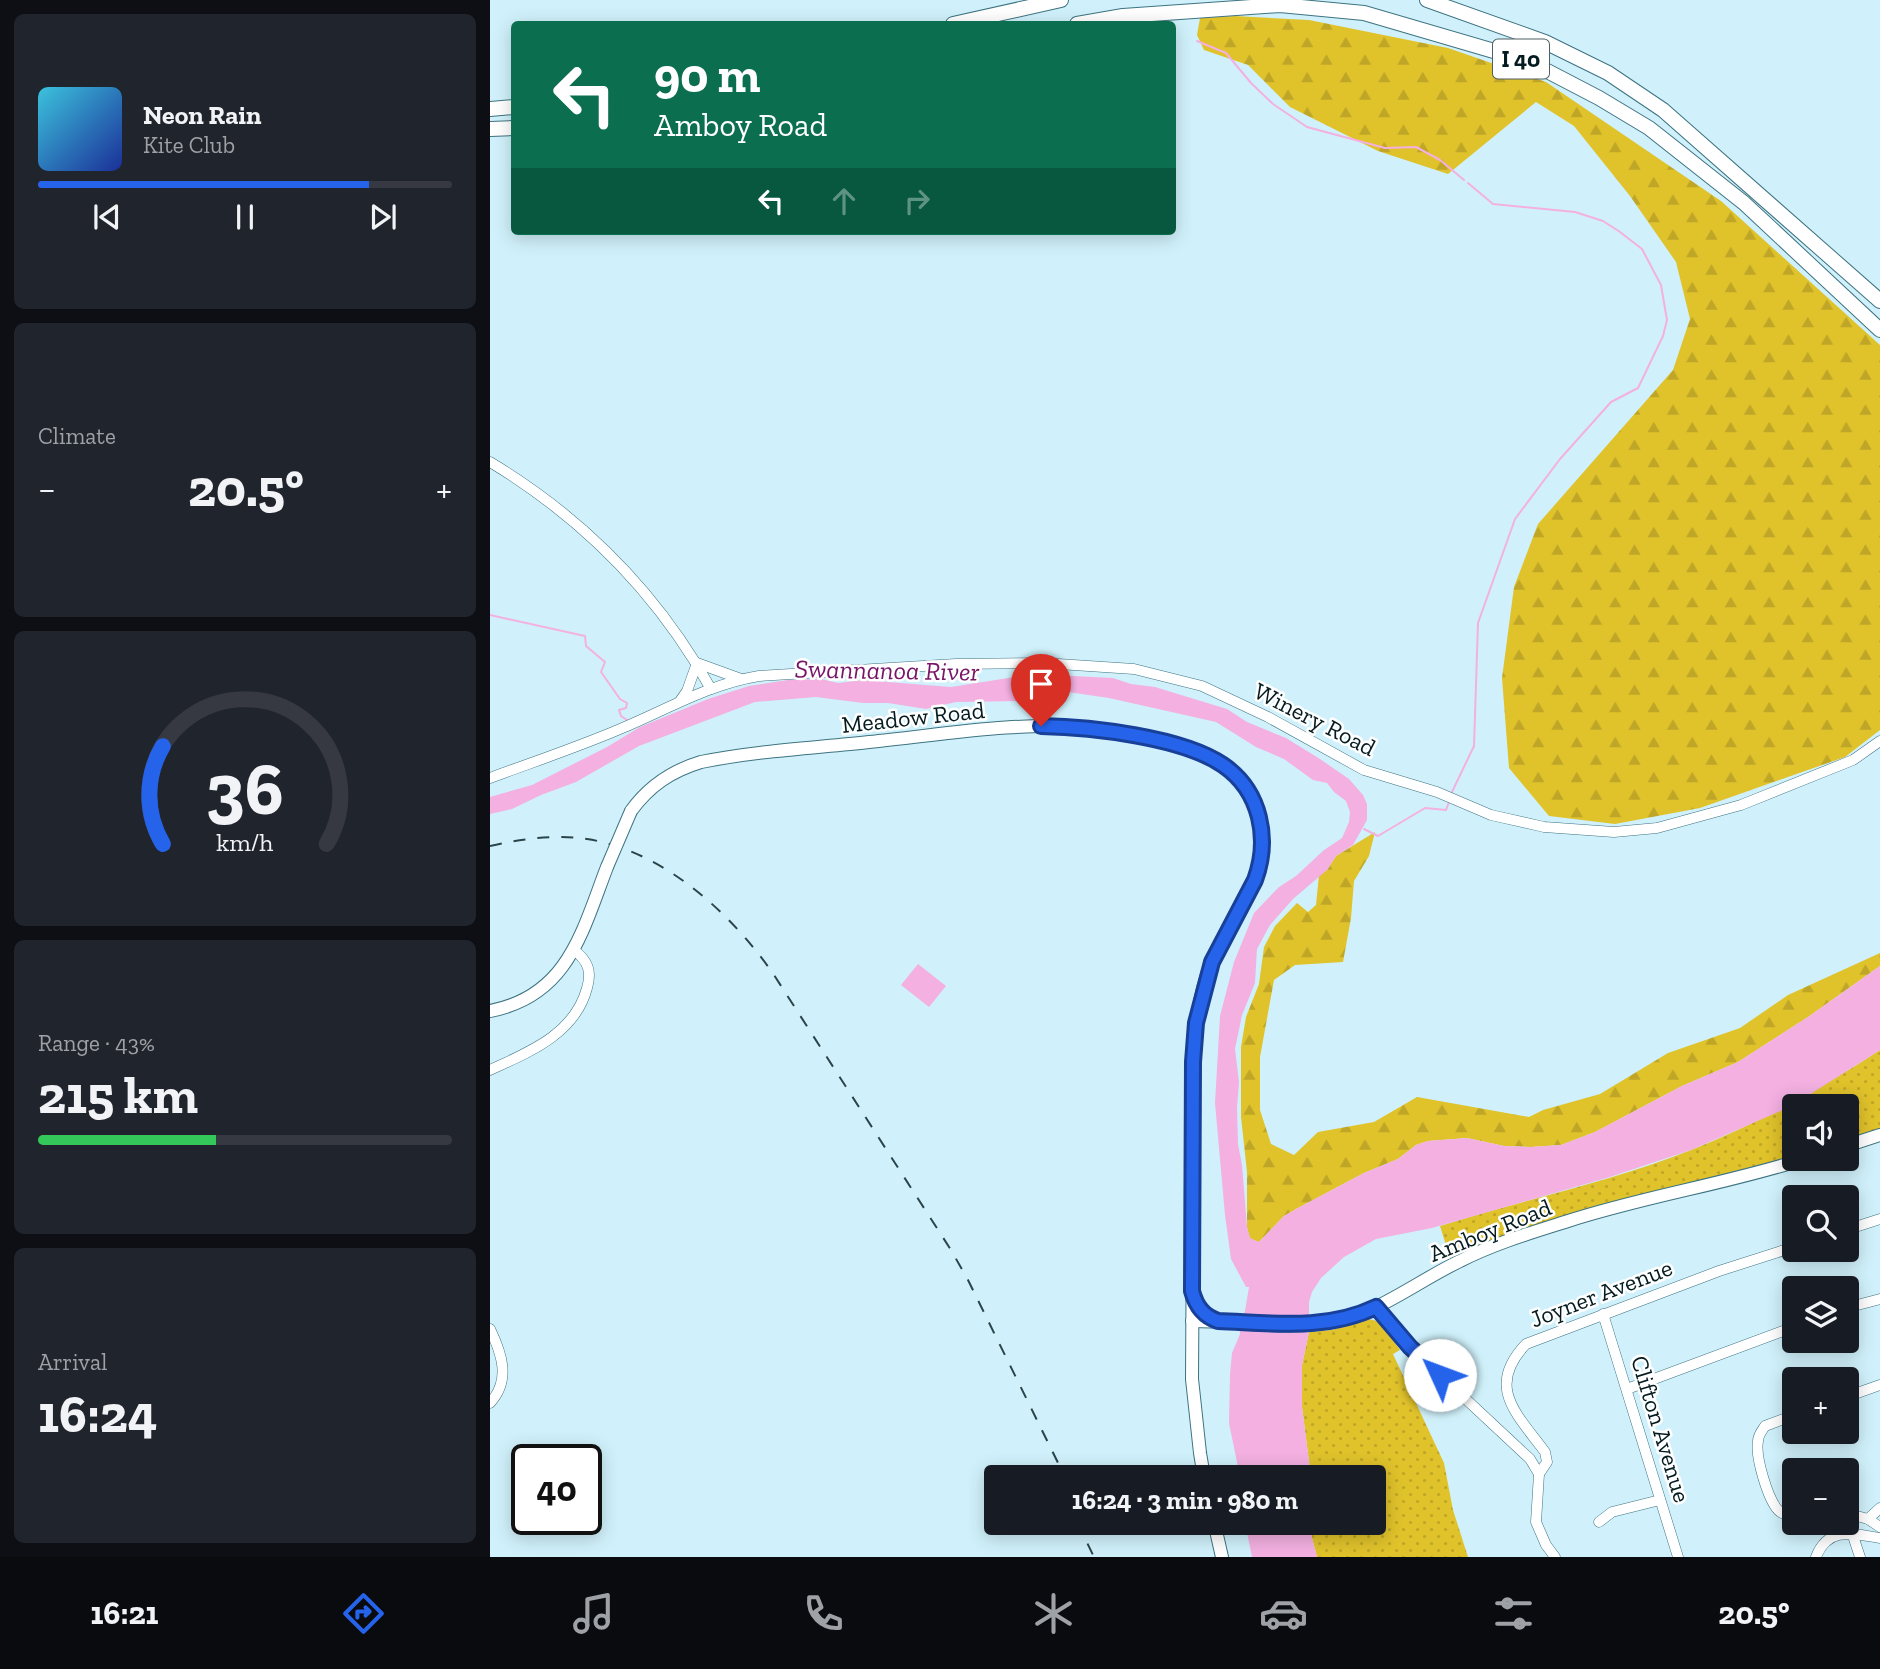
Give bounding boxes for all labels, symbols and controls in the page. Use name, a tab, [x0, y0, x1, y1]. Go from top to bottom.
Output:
road number: I 40	[1493, 40, 1549, 78]
text: 90 m	[654, 46, 761, 105]
icon: left	[539, 49, 630, 140]
text: Neon Rain	[143, 99, 261, 131]
text: Amboy Road	[654, 106, 827, 144]
text: Kite Club	[143, 131, 235, 159]
icon: left	[752, 182, 790, 220]
icon: ahead	[825, 182, 863, 220]
icon: right	[898, 182, 936, 220]
icon: previous	[88, 198, 126, 236]
icon: pause	[226, 198, 264, 236]
icon: next	[364, 198, 402, 236]
text: Climate	[38, 422, 116, 450]
text: 20.5°	[188, 457, 304, 519]
text: −	[38, 466, 56, 512]
text: +	[436, 466, 452, 512]
water label: Swannanoa River	[794, 652, 980, 688]
pin	[1011, 654, 1071, 726]
icon: arrive	[1022, 665, 1060, 703]
street label: Winery Road	[1249, 676, 1381, 762]
street label: Meadow Road	[840, 695, 986, 739]
text: 36	[206, 746, 284, 834]
text: km/h	[216, 827, 274, 857]
text: Range · 43%	[38, 1029, 155, 1057]
text: 215 km	[38, 1064, 198, 1126]
map controls	[1782, 1094, 1859, 1535]
button: sound	[1782, 1094, 1859, 1171]
button: search	[1782, 1185, 1859, 1262]
street label: Amboy Road	[1424, 1192, 1556, 1268]
street label: Joyner Avenue	[1526, 1253, 1676, 1333]
button: layers	[1782, 1276, 1859, 1353]
position arrow	[1403, 1338, 1477, 1412]
text: Arrival	[38, 1348, 107, 1376]
street label: Clifton Avenue	[1625, 1352, 1697, 1506]
button: +	[1782, 1367, 1859, 1444]
text: 16:24	[38, 1383, 157, 1445]
speed limit sign: 40	[511, 1444, 602, 1535]
button: −	[1782, 1458, 1859, 1535]
text: 16:24 · 3 min · 980 m	[1072, 1484, 1298, 1516]
icon: directions	[339, 1589, 388, 1638]
icon: music	[569, 1589, 618, 1638]
icon: phone	[799, 1589, 848, 1638]
icon: climate	[1029, 1589, 1078, 1638]
icon: car	[1259, 1589, 1308, 1638]
icon: filters	[1489, 1589, 1538, 1638]
text: 16:21	[90, 1594, 159, 1632]
text: 20.5°	[1718, 1594, 1790, 1632]

